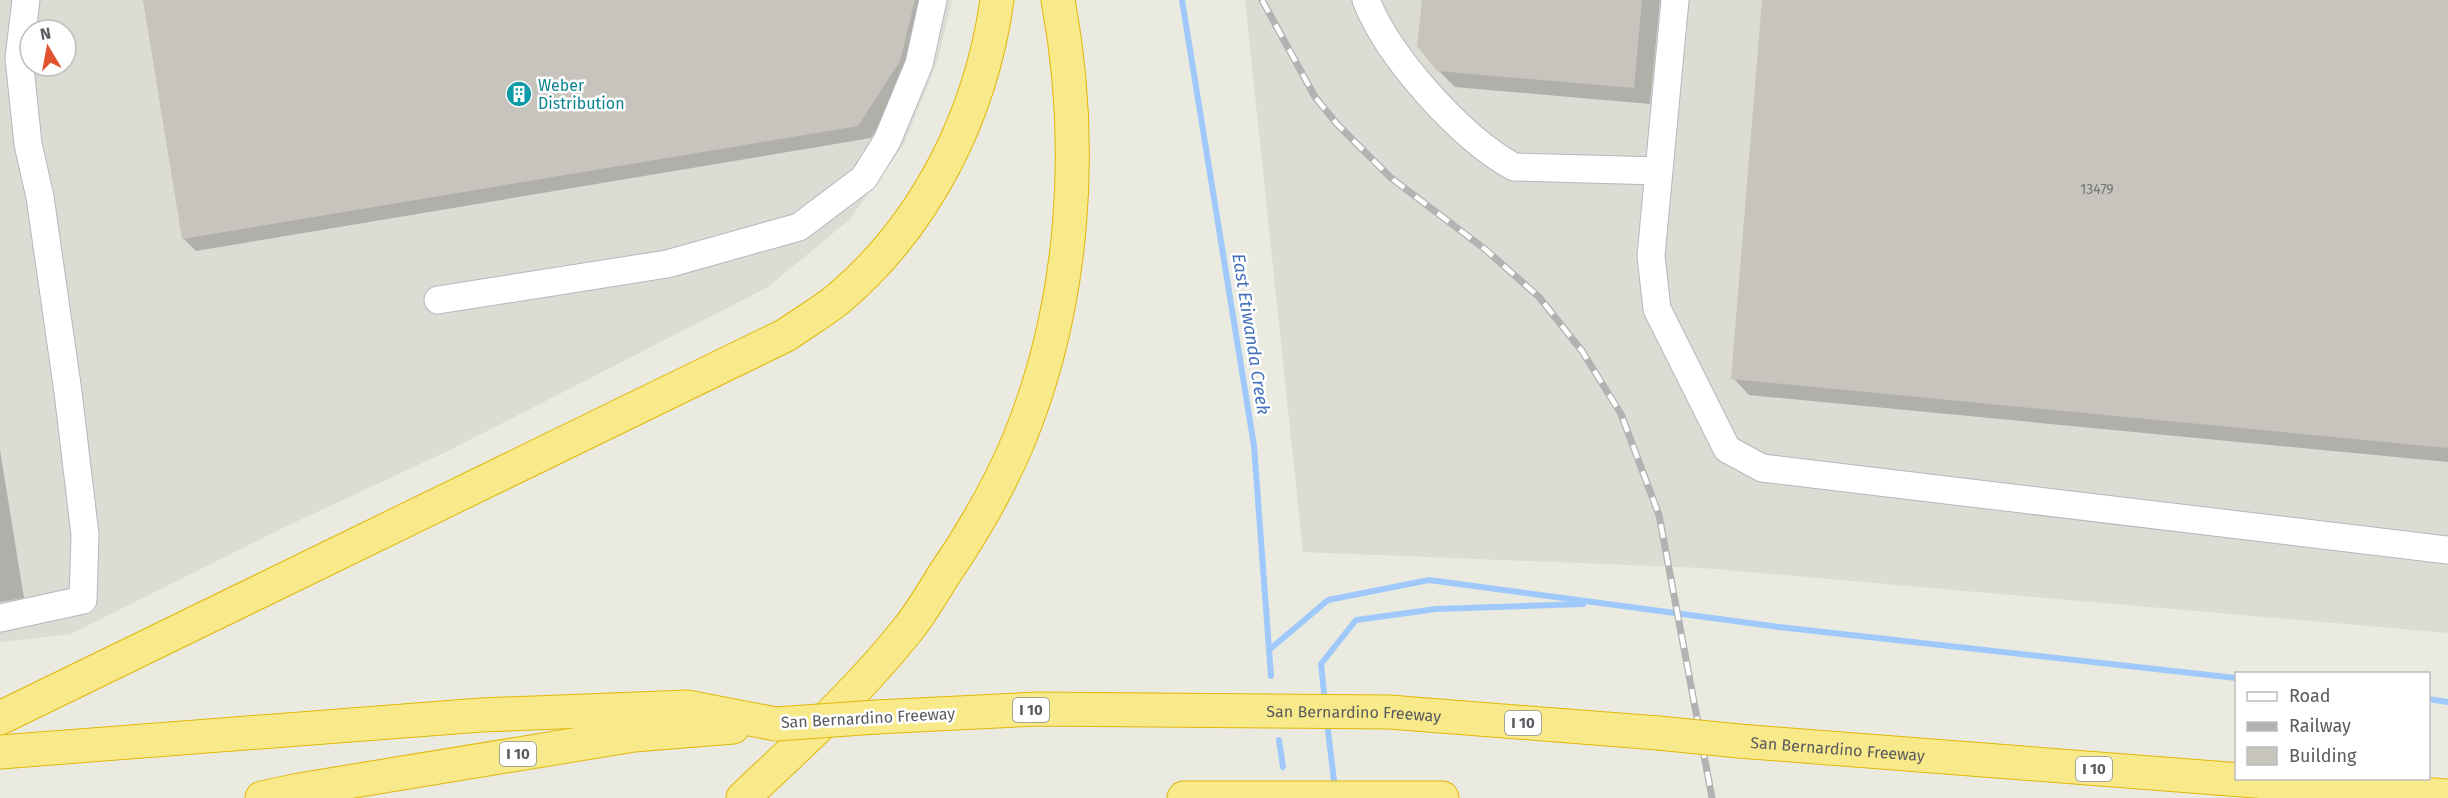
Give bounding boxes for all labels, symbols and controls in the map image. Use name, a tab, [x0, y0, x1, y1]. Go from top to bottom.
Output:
north arrow	[18, 18, 78, 78]
text: N	[39, 23, 52, 44]
place label: Weber Distribution	[538, 76, 625, 113]
building icon: Weber Distribution	[504, 79, 534, 109]
house number: 13479	[2080, 181, 2114, 198]
water label: East Etiwanda Creek	[1227, 252, 1275, 416]
legend	[2235, 672, 2430, 780]
text: Road	[2289, 685, 2331, 707]
road number: I 10	[1013, 698, 1049, 722]
street label: San Bernardino Freeway	[1266, 701, 1442, 726]
street label: San Bernardino Freeway	[780, 704, 956, 732]
road number: I 10	[1505, 711, 1541, 735]
text: Railway	[2289, 715, 2351, 737]
street label: San Bernardino Freeway	[1750, 732, 1926, 765]
road number: I 10	[500, 742, 536, 766]
text: Building	[2289, 745, 2357, 767]
road number: I 10	[2076, 757, 2112, 781]

